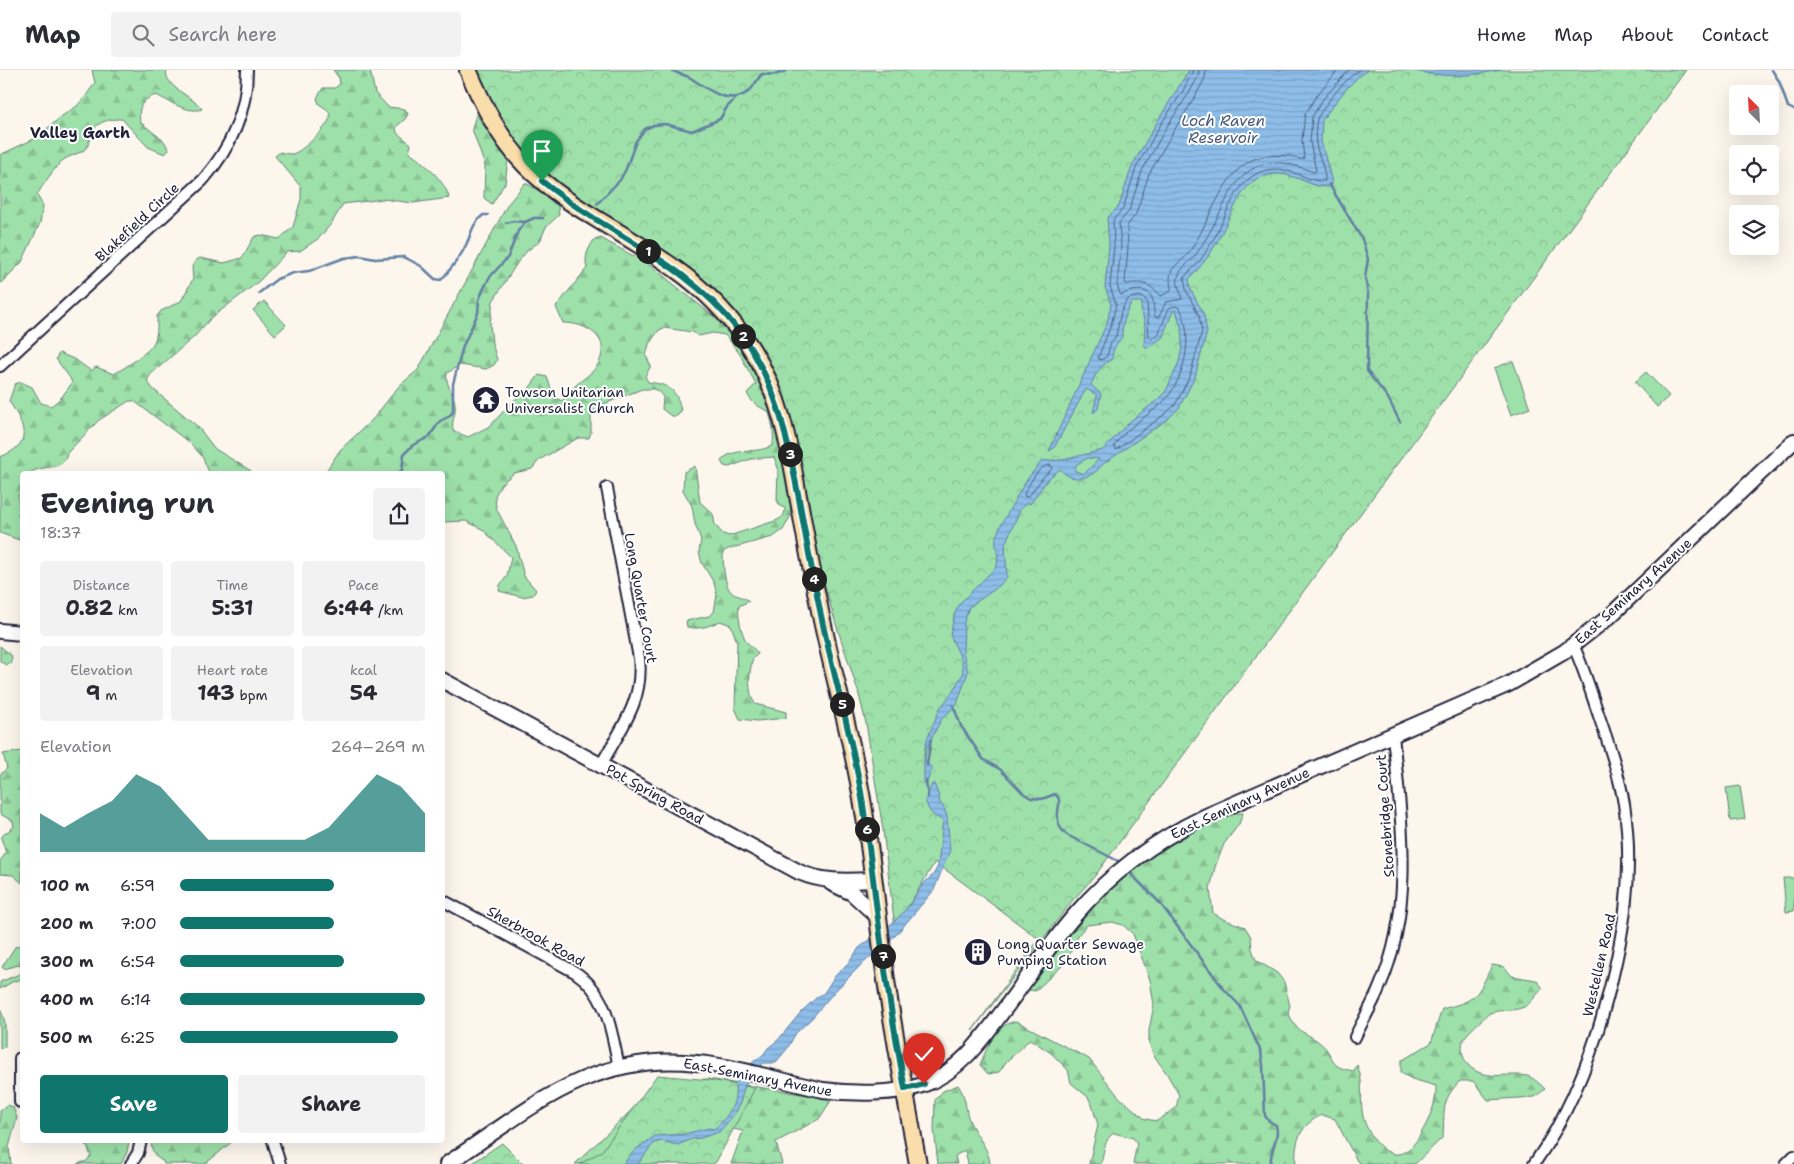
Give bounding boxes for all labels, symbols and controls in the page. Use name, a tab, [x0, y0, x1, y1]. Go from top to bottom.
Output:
search box	[111, 12, 461, 57]
text: Map	[25, 19, 81, 51]
icon: search	[129, 21, 157, 49]
text: Search here	[169, 22, 277, 47]
text: Home	[1477, 23, 1526, 47]
text: Map	[1554, 23, 1593, 47]
text: About	[1621, 23, 1674, 47]
text: Contact	[1702, 23, 1769, 47]
north arrow	[1729, 85, 1779, 135]
map controls	[1729, 85, 1779, 255]
water label: Loch Raven Reservoir	[1181, 111, 1265, 148]
district label: Valley Garth	[30, 123, 130, 143]
pin	[521, 130, 563, 181]
icon: arrive	[528, 137, 556, 165]
button: locate	[1729, 145, 1779, 195]
street label: Blakefield Circle	[91, 178, 183, 266]
button: layers	[1729, 205, 1779, 255]
pin: 1	[636, 238, 660, 264]
text: 1	[645, 242, 652, 260]
pin: 2	[730, 324, 756, 348]
text: 2	[739, 327, 748, 345]
place label: Towson Unitarian Universalist Church	[505, 383, 635, 417]
temple icon: Towson Unitarian Universalist Church	[471, 385, 501, 415]
pin: 3	[778, 442, 802, 466]
text: 3	[786, 445, 795, 463]
text: Evening run	[40, 484, 215, 522]
button: share	[373, 488, 425, 540]
text: 18:37	[40, 522, 82, 543]
street label: Long Quarter Court	[621, 531, 661, 665]
street label: East Seminary Avenue	[1571, 534, 1695, 648]
pin: 4	[802, 566, 826, 592]
text: 4	[810, 570, 819, 588]
text: Distance	[73, 576, 130, 594]
text: Time	[216, 576, 249, 594]
text: Pace	[348, 576, 379, 594]
text: 0.82	[65, 594, 113, 622]
text: 5:31	[211, 594, 254, 622]
text: 6:44	[324, 594, 374, 622]
text: km	[113, 601, 138, 619]
text: /km	[374, 601, 403, 619]
text: Elevation	[70, 661, 133, 679]
text: Heart rate	[197, 661, 268, 679]
text: kcal	[350, 661, 377, 679]
text: 9	[86, 679, 100, 707]
text: 143	[197, 679, 235, 707]
text: 54	[350, 679, 377, 707]
text: m	[100, 686, 117, 704]
text: bpm	[235, 686, 268, 704]
pin: 5	[830, 692, 854, 716]
text: 5	[838, 695, 847, 713]
text: Elevation	[40, 736, 112, 757]
text: 264–269 m	[331, 736, 425, 757]
street label: Stonebridge Court	[1372, 754, 1398, 878]
street label: Pot Spring Road	[603, 760, 707, 828]
street label: East Seminary Avenue	[1168, 763, 1312, 843]
pin: 6	[854, 816, 880, 842]
text: 6	[863, 820, 872, 838]
text: 100 m	[40, 875, 89, 896]
text: 6:59	[120, 875, 155, 896]
street label: Sherbrook Road	[484, 902, 588, 970]
street label: Westellen Road	[1578, 912, 1620, 1018]
text: 200 m	[40, 913, 93, 934]
text: 7:00	[120, 913, 157, 934]
place label: Long Quarter Sewage Pumping Station	[997, 935, 1144, 969]
building icon: Long Quarter Sewage Pumping Station	[963, 937, 993, 967]
pin: 7	[870, 944, 896, 968]
text: 7	[879, 947, 888, 965]
text: 300 m	[40, 951, 94, 972]
text: 6:54	[120, 951, 155, 972]
text: 400 m	[40, 989, 94, 1010]
text: 6:14	[120, 989, 151, 1010]
text: 500 m	[40, 1027, 92, 1048]
text: 6:25	[120, 1027, 155, 1048]
pin	[903, 1033, 945, 1084]
icon: check	[910, 1040, 938, 1068]
street label: East Seminary Avenue	[682, 1054, 834, 1100]
button: Save	[40, 1075, 228, 1133]
button: Share	[238, 1075, 425, 1133]

